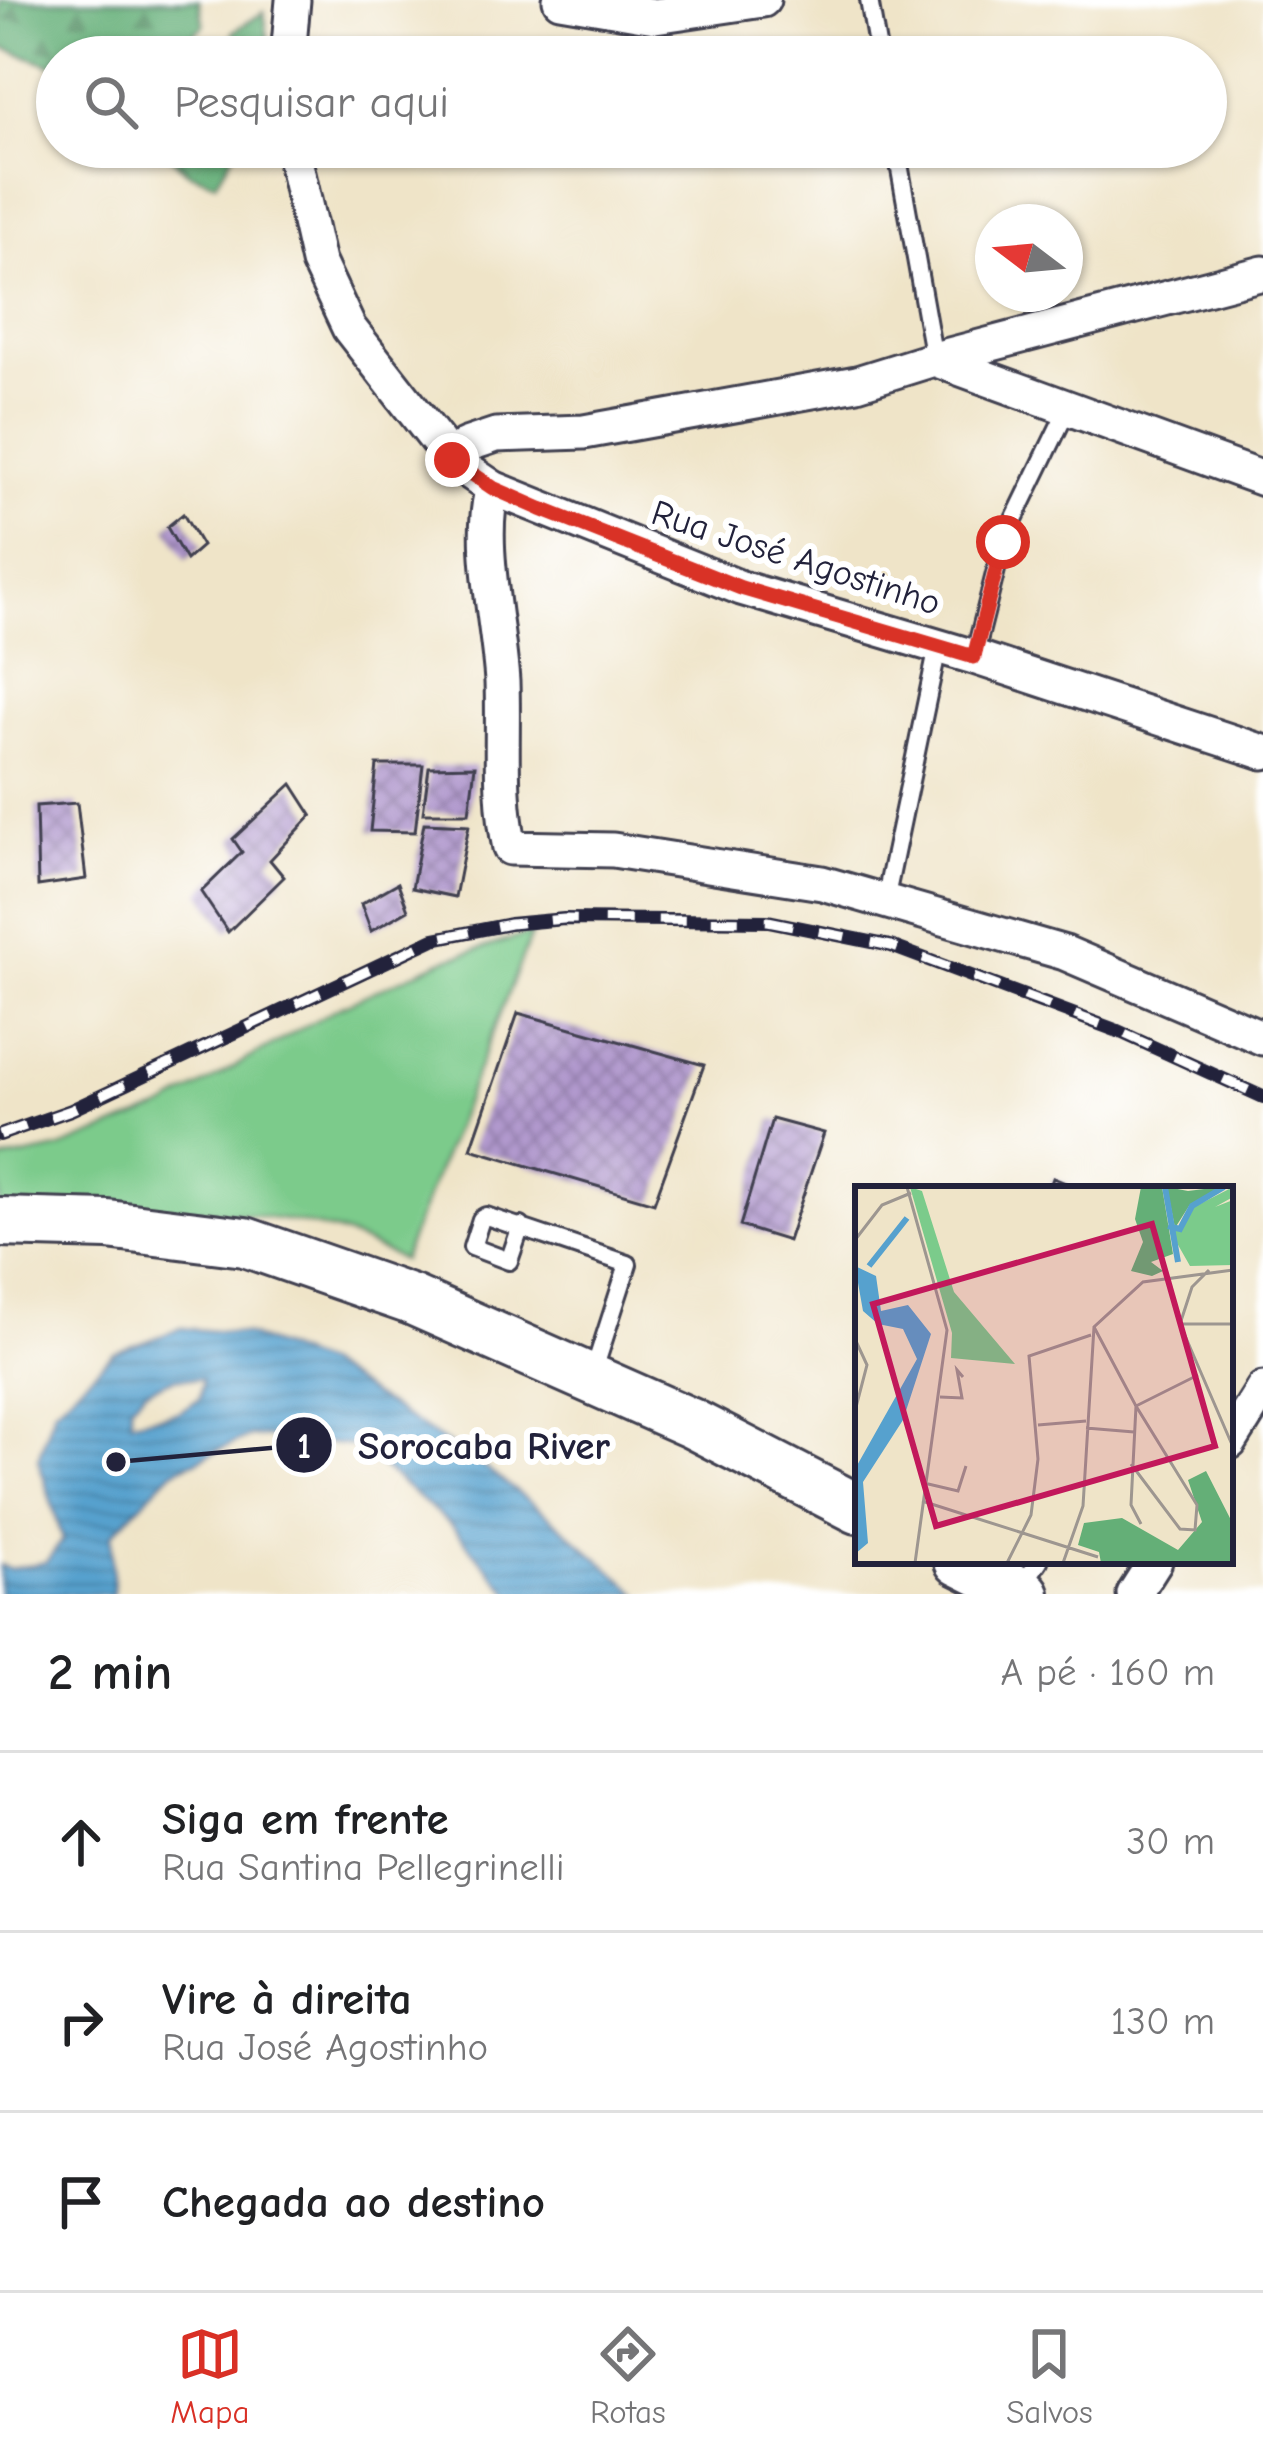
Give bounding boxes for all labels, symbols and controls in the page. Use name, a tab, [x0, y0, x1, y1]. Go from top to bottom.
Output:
search box	[36, 36, 1227, 168]
icon: search	[78, 69, 144, 135]
text: Pesquisar aqui	[174, 76, 449, 128]
north arrow	[975, 204, 1083, 312]
route end	[425, 433, 479, 487]
street label: Rua José Agostinho	[646, 492, 946, 624]
route start	[976, 515, 1030, 569]
inset map	[855, 1186, 1233, 1564]
callout: Sorocaba River	[274, 1408, 634, 1483]
text: Sorocaba River	[358, 1424, 610, 1469]
text: 1	[297, 1426, 311, 1467]
text: 2 min	[48, 1643, 172, 1702]
text: A pé · 160 m	[1001, 1650, 1215, 1695]
text: Siga em frente	[162, 1793, 449, 1845]
icon: ahead	[48, 1809, 114, 1875]
text: 30 m	[1126, 1819, 1215, 1864]
text: Rua Santina Pellegrinelli	[162, 1845, 565, 1890]
text: Vire à direita	[162, 1973, 412, 2025]
icon: right	[48, 1989, 114, 2055]
text: 130 m	[1111, 1999, 1215, 2044]
text: Rua José Agostinho	[162, 2025, 488, 2070]
icon: arrive	[48, 2169, 114, 2235]
text: Chegada ao destino	[162, 2176, 545, 2228]
tab: Mapa	[170, 2321, 249, 2431]
tab: Rotas	[590, 2321, 666, 2431]
tab: Salvos	[1006, 2321, 1093, 2431]

